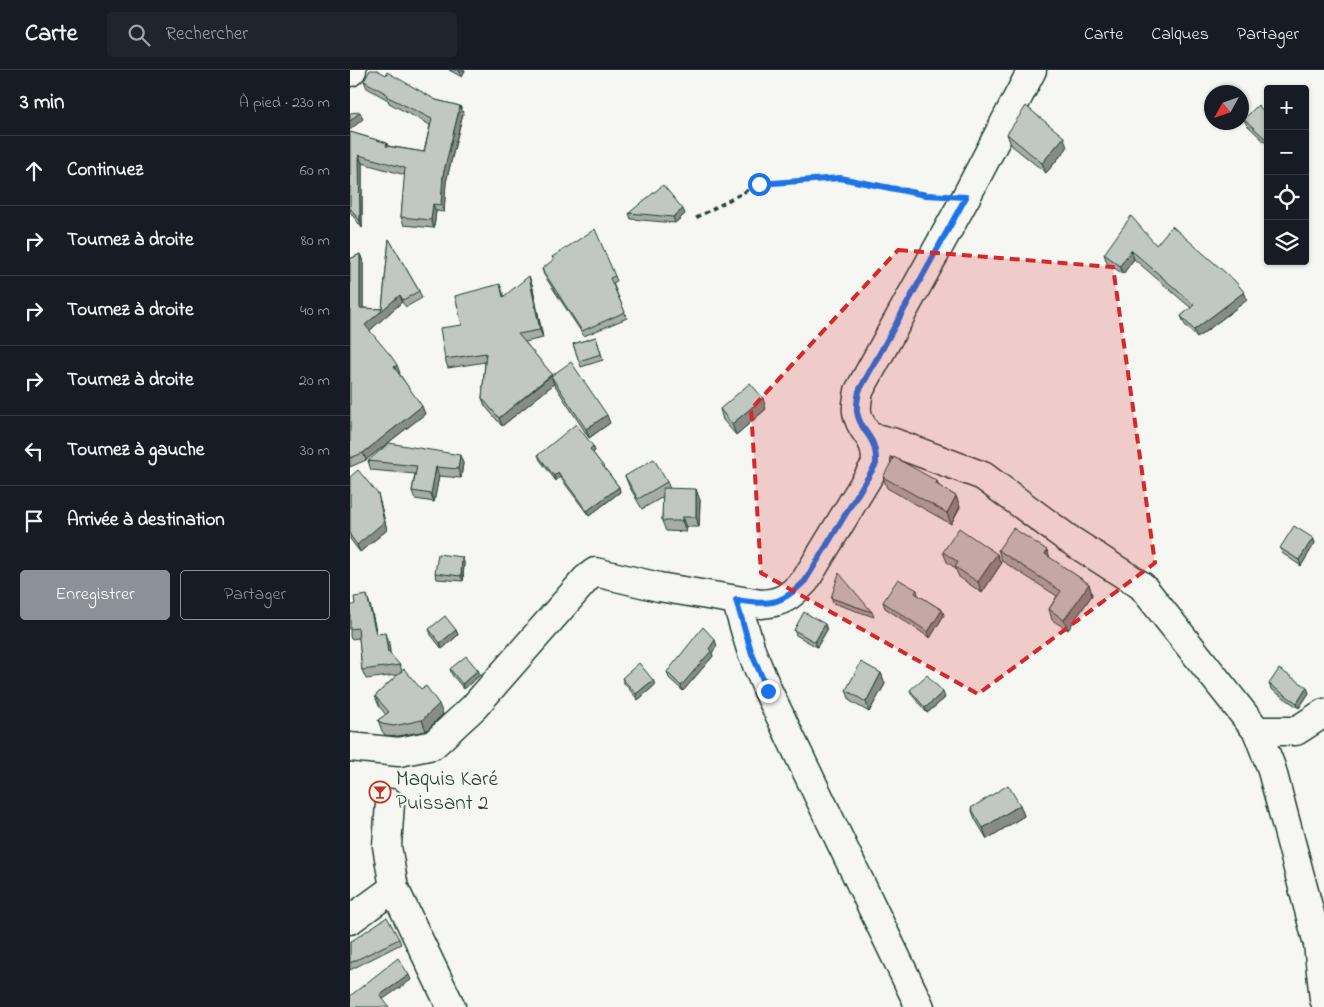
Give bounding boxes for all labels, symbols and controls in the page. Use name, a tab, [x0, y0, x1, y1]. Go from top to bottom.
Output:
search box	[107, 12, 457, 57]
text: Carte	[25, 17, 77, 52]
icon: search	[125, 21, 153, 49]
text: Rechercher	[165, 21, 248, 48]
text: Carte	[1084, 22, 1123, 48]
text: Calques	[1151, 22, 1209, 48]
text: Partager	[1237, 22, 1299, 48]
north arrow	[1204, 85, 1249, 130]
map controls	[1264, 85, 1309, 265]
button: +	[1264, 85, 1309, 130]
text: 3 min	[20, 88, 64, 118]
text: À pied · 230 m	[239, 91, 330, 115]
button: −	[1264, 130, 1309, 175]
icon: ahead	[20, 157, 48, 185]
text: Continuez	[67, 157, 143, 184]
text: 60 m	[300, 159, 330, 183]
route start	[748, 173, 771, 196]
button: locate	[1264, 175, 1309, 220]
button: layers	[1264, 220, 1309, 265]
icon: right	[20, 227, 48, 255]
text: Tournez à droite	[67, 227, 193, 254]
text: 80 m	[301, 229, 330, 253]
icon: right	[20, 297, 48, 325]
text: Tournez à droite	[67, 297, 193, 324]
text: 40 m	[300, 299, 330, 323]
icon: right	[20, 367, 48, 395]
text: Tournez à droite	[67, 367, 193, 394]
text: 20 m	[299, 369, 330, 393]
icon: left	[20, 437, 48, 465]
text: Tournez à gauche	[67, 437, 204, 464]
text: 30 m	[300, 439, 330, 463]
icon: arrive	[20, 507, 48, 535]
text: Arrivée à destination	[67, 507, 225, 534]
button: Enregistrer	[20, 570, 170, 620]
button: Partager	[180, 570, 330, 620]
route end	[757, 680, 780, 703]
place label: Maquis Karé Puissant 2	[396, 765, 499, 819]
bar icon: Maquis Karé Puissant 2	[368, 780, 392, 804]

